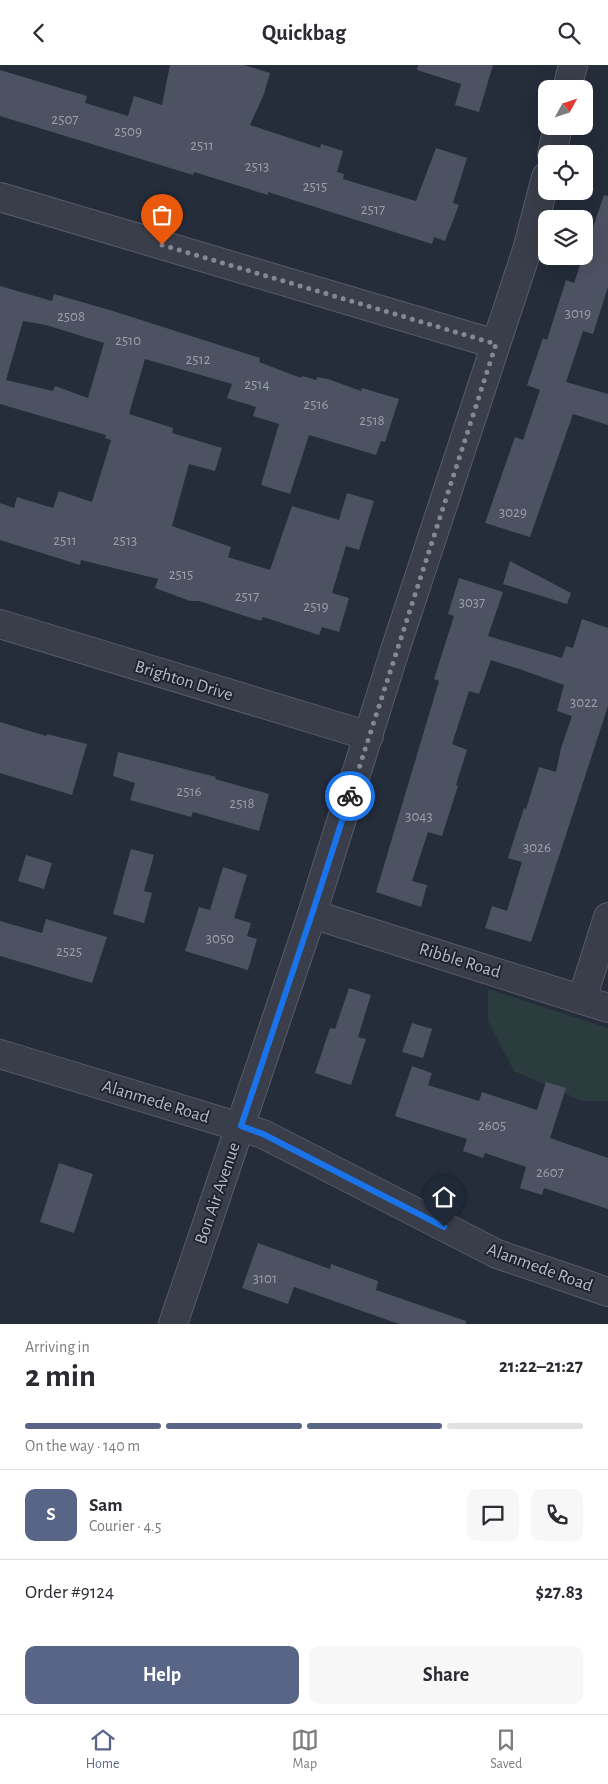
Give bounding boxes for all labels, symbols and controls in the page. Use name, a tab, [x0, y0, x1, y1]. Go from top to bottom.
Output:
icon: back	[25, 19, 53, 47]
icon: search	[555, 19, 583, 47]
text: Quickbag	[262, 22, 346, 44]
north arrow	[538, 80, 592, 135]
map controls	[538, 80, 593, 265]
house number: 2507	[51, 112, 79, 127]
house number: 2509	[114, 124, 142, 139]
house number: 2511	[190, 138, 214, 153]
button: locate	[538, 145, 593, 200]
house number: 2513	[245, 159, 269, 174]
house number: 2515	[303, 179, 327, 194]
pin	[141, 194, 183, 245]
icon: bag	[148, 201, 176, 229]
house number: 2517	[361, 202, 385, 217]
button: layers	[538, 210, 593, 265]
house number: 3019	[565, 306, 591, 321]
house number: 2508	[57, 309, 85, 324]
house number: 2510	[115, 333, 141, 348]
house number: 2512	[185, 352, 211, 367]
house number: 2514	[244, 377, 270, 392]
house number: 2516	[303, 397, 329, 412]
house number: 2518	[359, 413, 385, 428]
house number: 3029	[499, 505, 527, 520]
house number: 2511	[53, 533, 77, 548]
house number: 2513	[113, 533, 137, 548]
house number: 2515	[169, 567, 193, 582]
house number: 2517	[235, 589, 259, 604]
house number: 3037	[459, 595, 485, 610]
house number: 2519	[303, 599, 329, 614]
street label: Brighton Drive	[132, 657, 235, 704]
house number: 3022	[570, 695, 598, 710]
courier	[325, 771, 375, 821]
icon: bike	[336, 782, 364, 810]
house number: 2516	[176, 784, 202, 799]
house number: 2518	[229, 796, 255, 811]
house number: 3043	[405, 809, 433, 824]
house number: 3026	[523, 840, 551, 855]
house number: 3050	[206, 931, 234, 946]
street label: Ribble Road	[417, 940, 503, 982]
house number: 2525	[56, 944, 82, 959]
street label: Alanmede Road	[100, 1077, 212, 1127]
house number: 2605	[478, 1118, 506, 1133]
street label: Bon Air Avenue	[192, 1140, 244, 1247]
house number: 2607	[536, 1165, 564, 1180]
pin	[423, 1176, 465, 1227]
icon: home	[430, 1183, 458, 1211]
street label: Alanmede Road	[484, 1240, 595, 1295]
house number: 3101	[253, 1271, 277, 1286]
text: Arriving in	[25, 1339, 90, 1355]
text: 21:22–21:27	[499, 1357, 583, 1376]
text: 2 min	[25, 1360, 96, 1392]
text: On the way · 140 m	[25, 1438, 140, 1454]
button: chat	[467, 1489, 519, 1541]
button: phone	[531, 1489, 583, 1541]
text: Sam	[89, 1496, 123, 1515]
text: S	[46, 1505, 56, 1524]
text: Courier · 4.5	[89, 1518, 161, 1534]
text: Order #9124	[25, 1583, 114, 1602]
text: $27.83	[535, 1583, 583, 1602]
button: Help	[25, 1646, 299, 1704]
button: Share	[309, 1646, 583, 1704]
tab: Home	[86, 1726, 119, 1773]
tab: Map	[291, 1726, 319, 1773]
tab: Saved	[490, 1726, 522, 1773]

